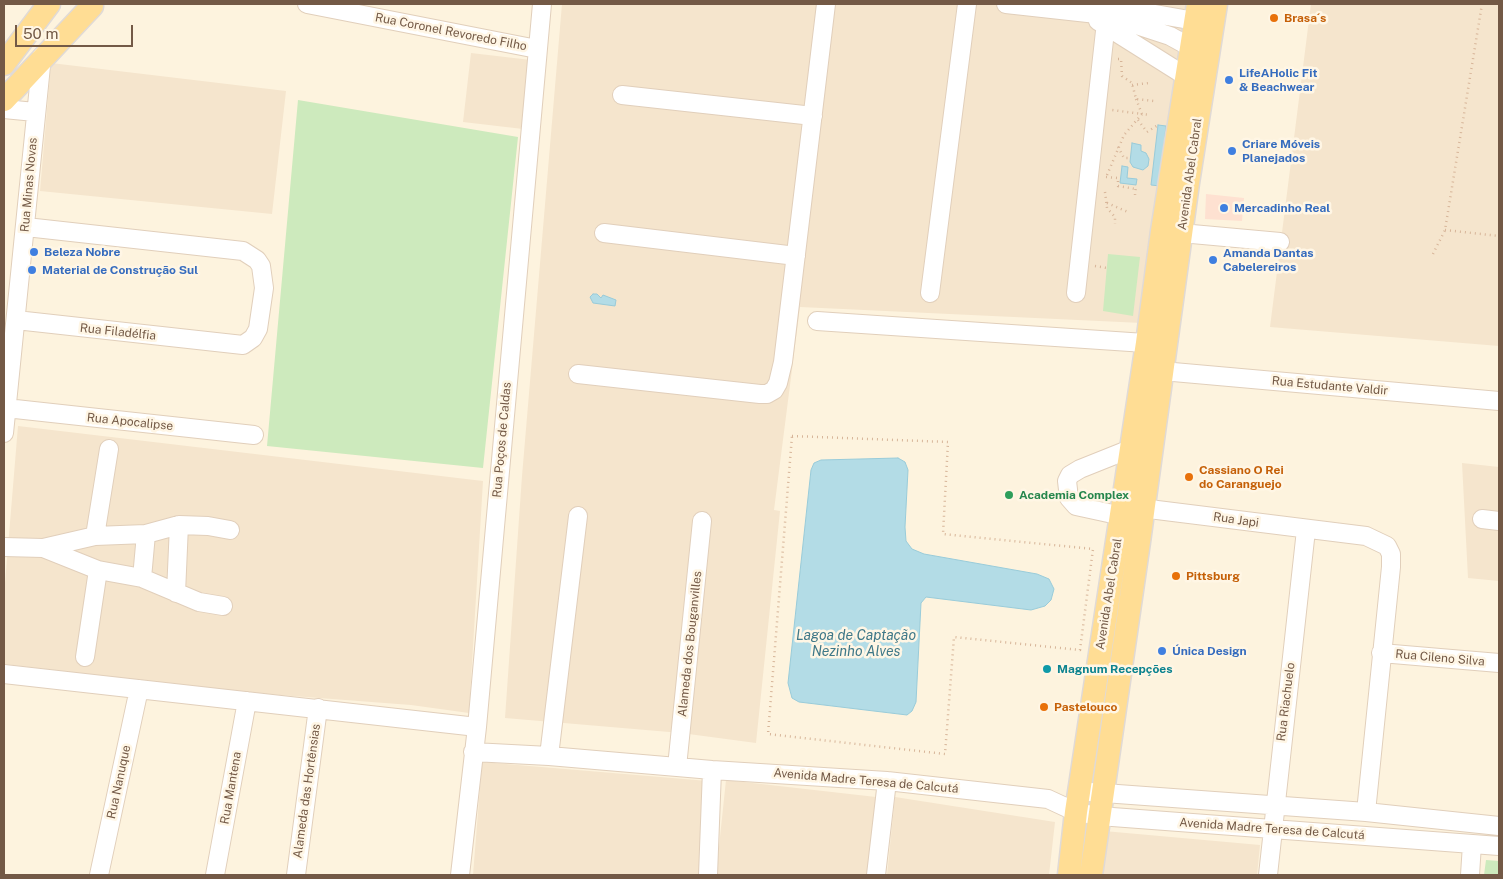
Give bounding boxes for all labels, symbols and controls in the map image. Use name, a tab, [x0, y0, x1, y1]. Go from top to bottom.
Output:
street label: Rua Coronel Revoredo Filho	[374, 10, 528, 54]
place label: Brasa´s	[1284, 11, 1326, 25]
marker: Brasa´s	[1268, 12, 1280, 24]
scale bar	[18, 15, 135, 47]
text: 50 m	[23, 25, 58, 42]
place label: LifeAHolic Fit & Beachwear	[1239, 66, 1317, 94]
marker: LifeAHolic Fit & Beachwear	[1223, 74, 1235, 86]
street label: Avenida Abel Cabral	[1175, 117, 1205, 231]
street label: Rua Minas Novas	[18, 137, 40, 233]
place label: Criare Móveis Planejados	[1242, 137, 1320, 165]
marker: Criare Móveis Planejados	[1226, 145, 1238, 157]
place label: Mercadinho Real	[1234, 201, 1330, 215]
marker: Mercadinho Real	[1218, 202, 1230, 214]
place label: Beleza Nobre	[44, 245, 120, 259]
marker: Beleza Nobre	[28, 246, 40, 258]
place label: Amanda Dantas Cabelereiros	[1223, 246, 1314, 274]
marker: Amanda Dantas Cabelereiros	[1207, 254, 1219, 266]
place label: Material de Construção Sul	[42, 263, 198, 277]
marker: Material de Construção Sul	[26, 264, 38, 276]
street label: Rua Filadélfia	[79, 321, 157, 343]
street label: Rua Estudante Valdir	[1271, 374, 1389, 398]
street label: Rua Poços de Caldas	[490, 382, 514, 498]
street label: Rua Apocalipse	[86, 410, 174, 434]
place label: Cassiano O Rei do Caranguejo	[1199, 463, 1284, 491]
marker: Cassiano O Rei do Caranguejo	[1183, 471, 1195, 483]
place label: Academia Complex	[1019, 488, 1129, 502]
marker: Academia Complex	[1003, 489, 1015, 501]
street label: Rua Japi	[1212, 510, 1260, 530]
street label: Avenida Abel Cabral	[1093, 537, 1125, 651]
place label: Pittsburg	[1186, 569, 1240, 583]
street label: Alameda dos Bouganvilles	[675, 570, 705, 718]
marker: Pittsburg	[1170, 570, 1182, 582]
water label: Lagoa de Captação Nezinho Alves	[796, 628, 916, 660]
place label: Única Design	[1172, 644, 1247, 658]
marker: Única Design	[1156, 645, 1168, 657]
street label: Rua Cileno Silva	[1395, 647, 1485, 669]
place label: Magnum Recepções	[1057, 662, 1173, 676]
street label: Rua Riachuelo	[1274, 662, 1298, 742]
marker: Magnum Recepções	[1041, 663, 1053, 675]
place label: Pastelouco	[1054, 700, 1117, 714]
marker: Pastelouco	[1038, 701, 1050, 713]
street label: Alameda das Hortênsias	[290, 723, 324, 859]
street label: Rua Nanuque	[104, 744, 134, 820]
street label: Rua Mantena	[218, 751, 244, 825]
street label: Avenida Madre Teresa de Calcutá	[773, 766, 959, 796]
street label: Avenida Madre Teresa de Calcutá	[1179, 815, 1365, 843]

